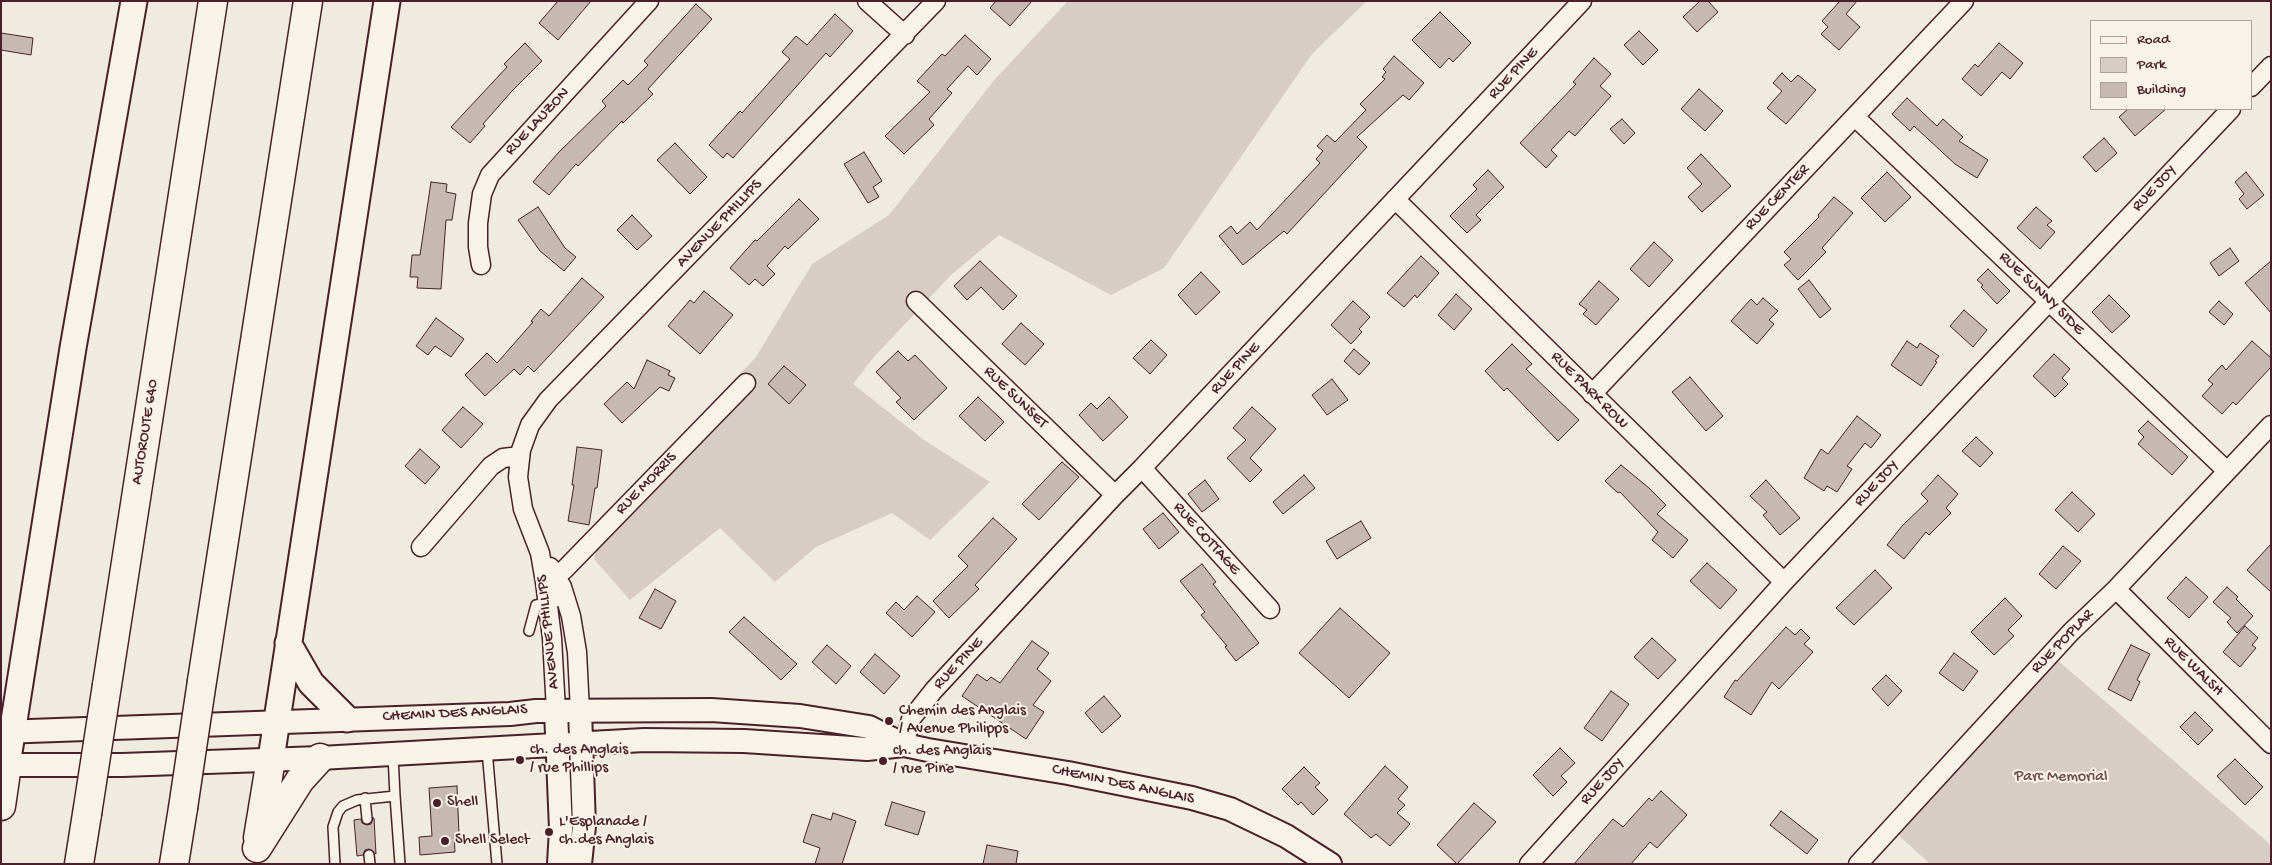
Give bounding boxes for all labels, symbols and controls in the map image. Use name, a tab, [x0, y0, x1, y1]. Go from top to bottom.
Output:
legend	[2090, 20, 2252, 110]
text: Road	[2137, 31, 2170, 49]
street label: RUE PINE	[1485, 44, 1543, 104]
text: Park	[2137, 56, 2166, 74]
text: Building	[2137, 81, 2186, 99]
street label: RUE LAUZON	[502, 84, 574, 160]
street label: RUE CENTER	[1742, 161, 1814, 235]
street label: RUE JOY	[2129, 162, 2181, 216]
street label: AVENUE PHILLIPS	[673, 176, 767, 272]
street label: RUE SUNNY SIDE	[1994, 248, 2088, 340]
street label: RUE PINE	[1207, 339, 1265, 399]
street label: RUE PARK ROW	[1546, 348, 1632, 434]
street label: RUE SUNSET	[979, 363, 1051, 433]
street label: AUTOROUTE 640	[128, 378, 164, 486]
street label: RUE MORRIS	[612, 449, 682, 519]
street label: RUE JOY	[1851, 457, 1903, 511]
street label: RUE COTTAGE	[1168, 499, 1244, 579]
street label: AVENUE PHILLIPS	[533, 574, 565, 690]
street label: RUE POPLAR	[2027, 606, 2099, 678]
street label: RUE WALSH	[2159, 633, 2227, 701]
street label: RUE PINE	[930, 634, 988, 694]
street label: CHEMIN DES ANGLAIS	[382, 701, 528, 727]
place label: Chemin des Anglais / Avenue Philipps	[899, 702, 1026, 740]
marker: Chemin des Anglais / Avenue Philipps	[883, 715, 895, 727]
place label: ch. des Anglais / rue Phillips	[530, 741, 628, 779]
place label: ch. des Anglais / rue Pine	[893, 742, 991, 780]
marker: ch. des Anglais / rue Phillips	[514, 754, 526, 766]
street label: RUE JOY	[1577, 754, 1629, 810]
marker: ch. des Anglais / rue Pine	[877, 755, 889, 767]
street label: CHEMIN DES ANGLAIS	[1050, 761, 1196, 809]
park label: Parc Memorial	[2014, 768, 2108, 788]
place label: Shell	[447, 793, 478, 813]
marker: Shell	[431, 797, 443, 809]
place label: L'Esplanade / ch.des Anglais	[559, 813, 653, 851]
marker: L'Esplanade / ch.des Anglais	[543, 826, 555, 838]
place label: Shell Select	[455, 831, 530, 851]
marker: Shell Select	[439, 835, 451, 847]

